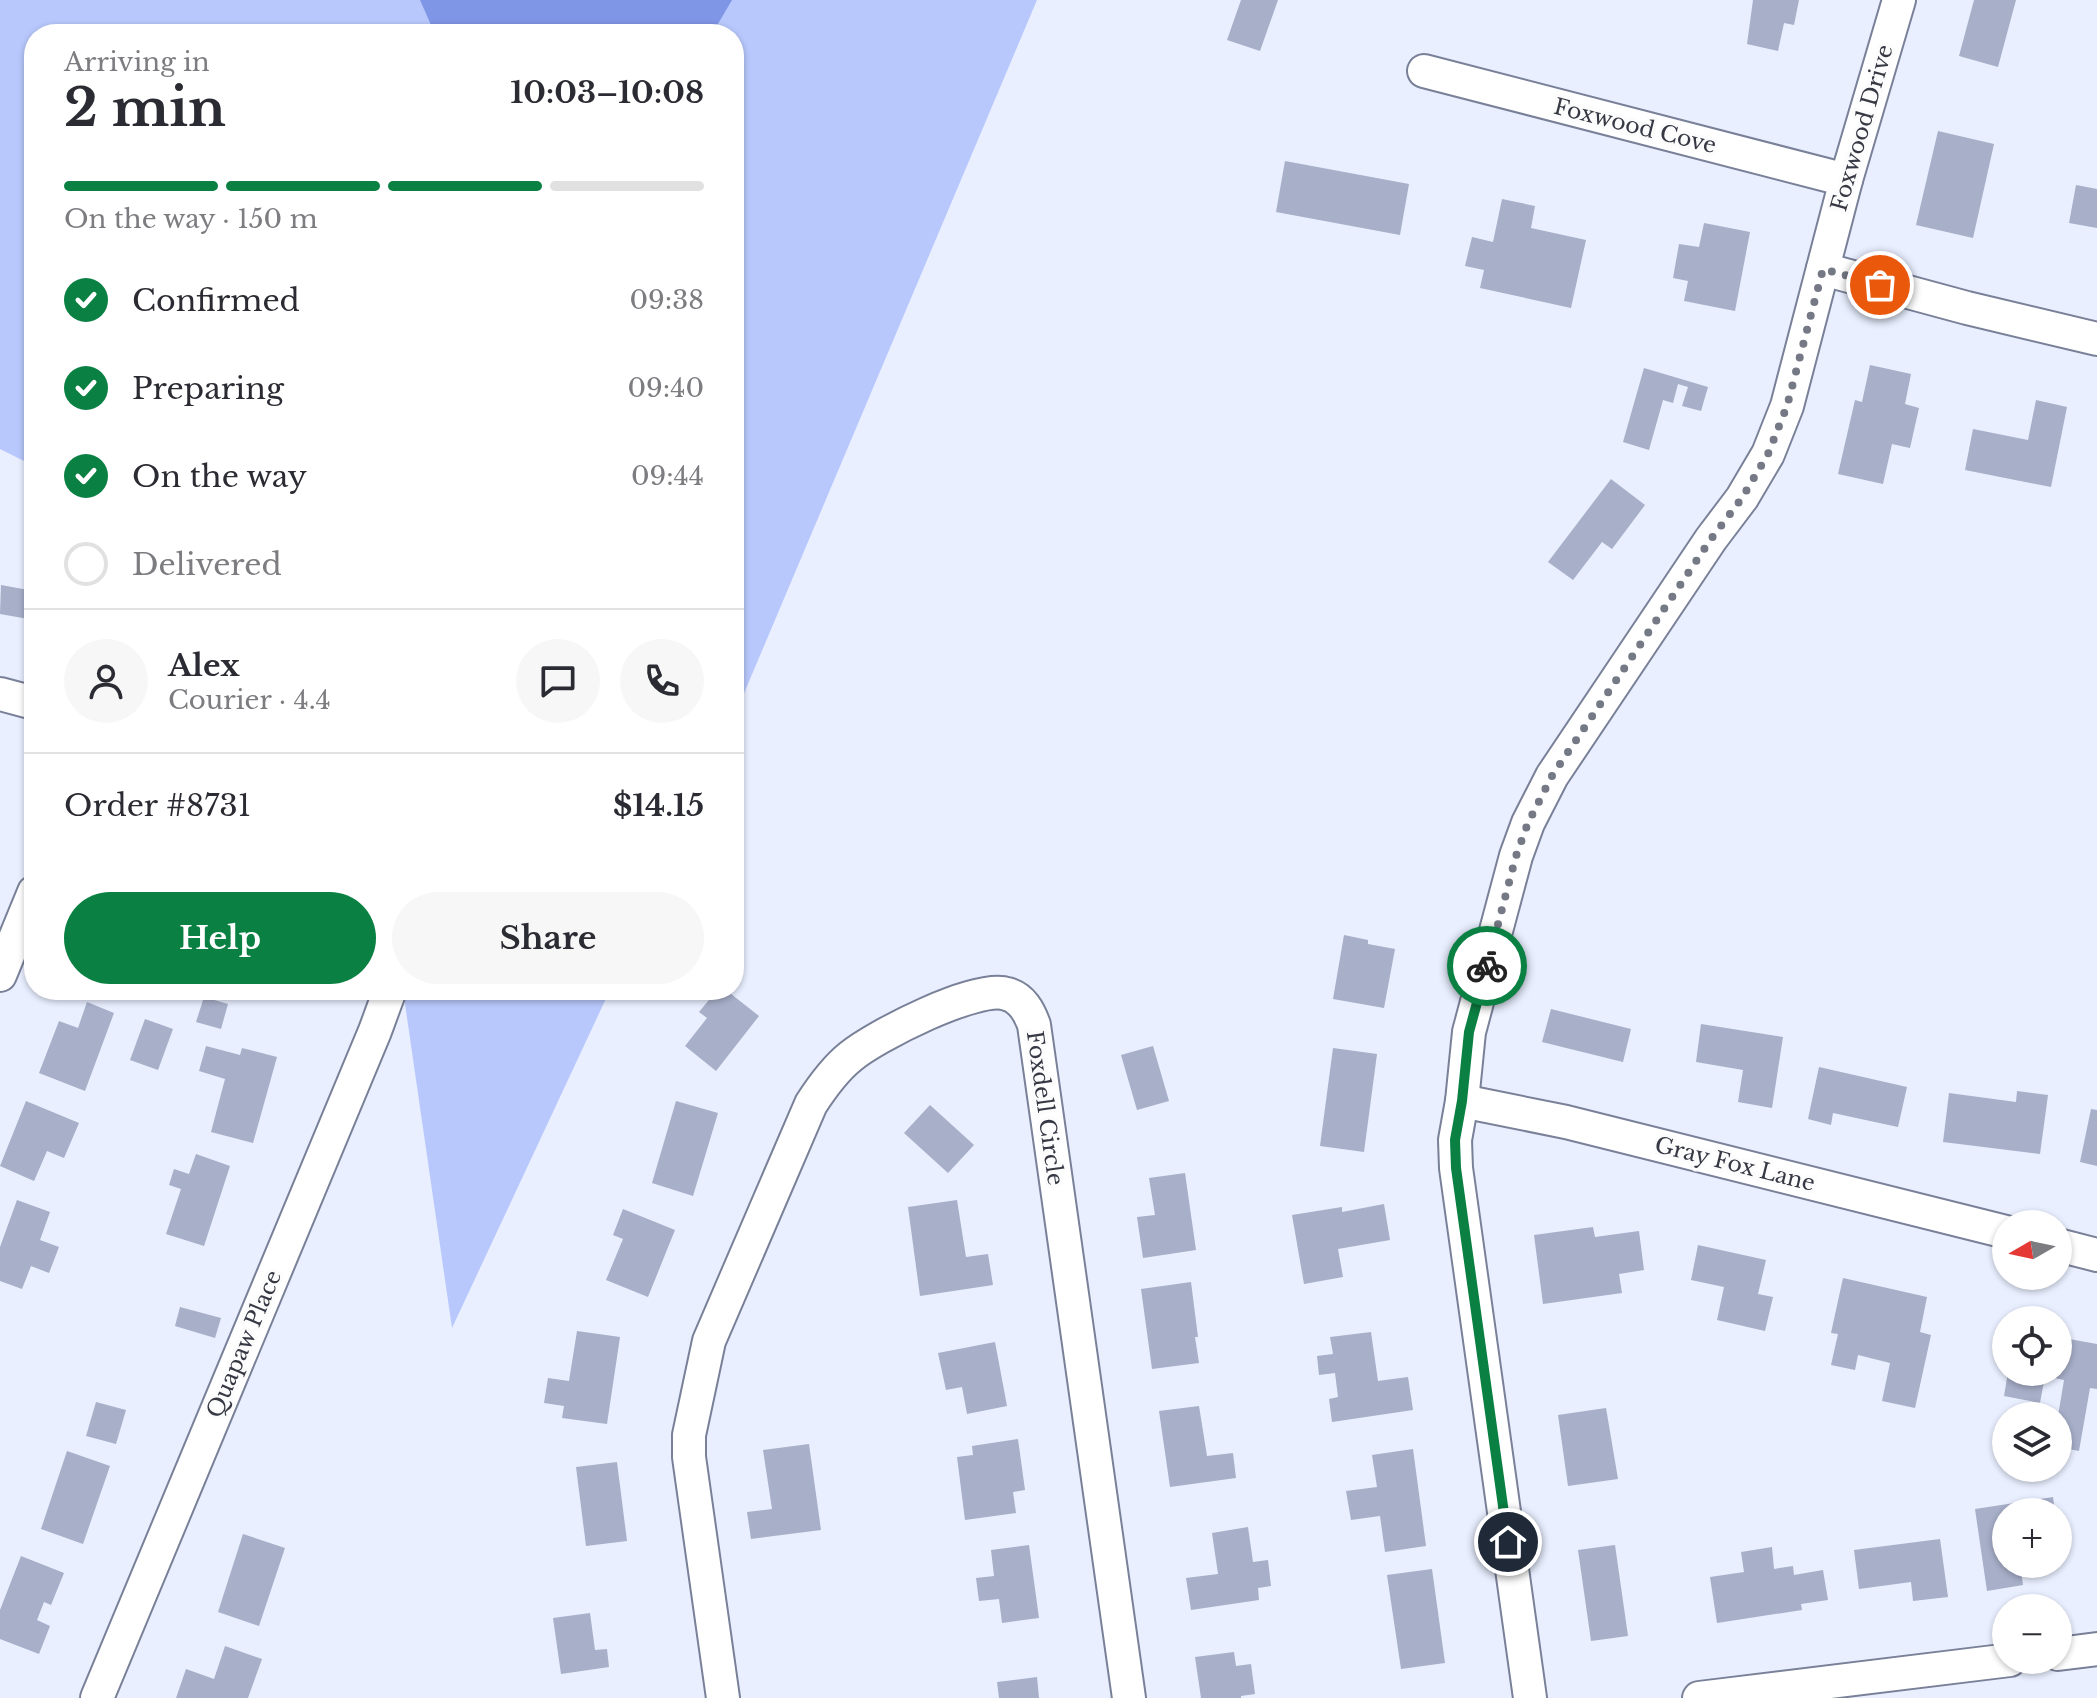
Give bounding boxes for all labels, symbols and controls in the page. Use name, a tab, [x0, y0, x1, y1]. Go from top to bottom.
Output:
street label: Foxwood Drive	[1825, 41, 1899, 215]
text: Arriving in	[64, 46, 210, 78]
text: 10:03–10:08	[510, 74, 704, 111]
text: 2 min	[64, 76, 226, 140]
street label: Foxwood Cove	[1551, 93, 1719, 159]
text: On the way · 150 m	[64, 203, 318, 235]
pin	[1846, 251, 1914, 319]
icon: bag	[1858, 263, 1902, 307]
icon: check	[64, 278, 108, 322]
text: Confirmed	[132, 282, 300, 319]
text: 09:38	[630, 284, 704, 316]
icon: check	[64, 366, 108, 410]
text: Preparing	[132, 370, 284, 407]
text: 09:40	[628, 372, 704, 404]
icon: check	[64, 454, 108, 498]
text: On the way	[132, 458, 307, 495]
text: 09:44	[631, 460, 704, 492]
text: Delivered	[132, 546, 282, 583]
button: person	[64, 639, 148, 723]
button: chat	[516, 639, 600, 723]
button: phone	[620, 639, 704, 723]
text: Alex	[168, 647, 240, 684]
text: Courier · 4.4	[168, 684, 331, 716]
text: Order #8731	[64, 787, 251, 824]
text: $14.15	[613, 787, 704, 824]
button: Help	[64, 892, 376, 984]
button: Share	[392, 892, 704, 984]
courier	[1447, 926, 1527, 1006]
icon: bike	[1465, 944, 1509, 988]
street label: Foxdell Circle	[1021, 1029, 1069, 1187]
street label: Gray Fox Lane	[1652, 1131, 1818, 1197]
north arrow	[1992, 1210, 2072, 1290]
map controls	[1992, 1210, 2072, 1674]
street label: Quapaw Place	[201, 1266, 287, 1422]
button: locate	[1992, 1306, 2072, 1386]
button: layers	[1992, 1402, 2072, 1482]
button: +	[1992, 1498, 2072, 1578]
pin	[1474, 1508, 1542, 1576]
icon: home	[1486, 1520, 1530, 1564]
button: −	[1992, 1594, 2072, 1674]

